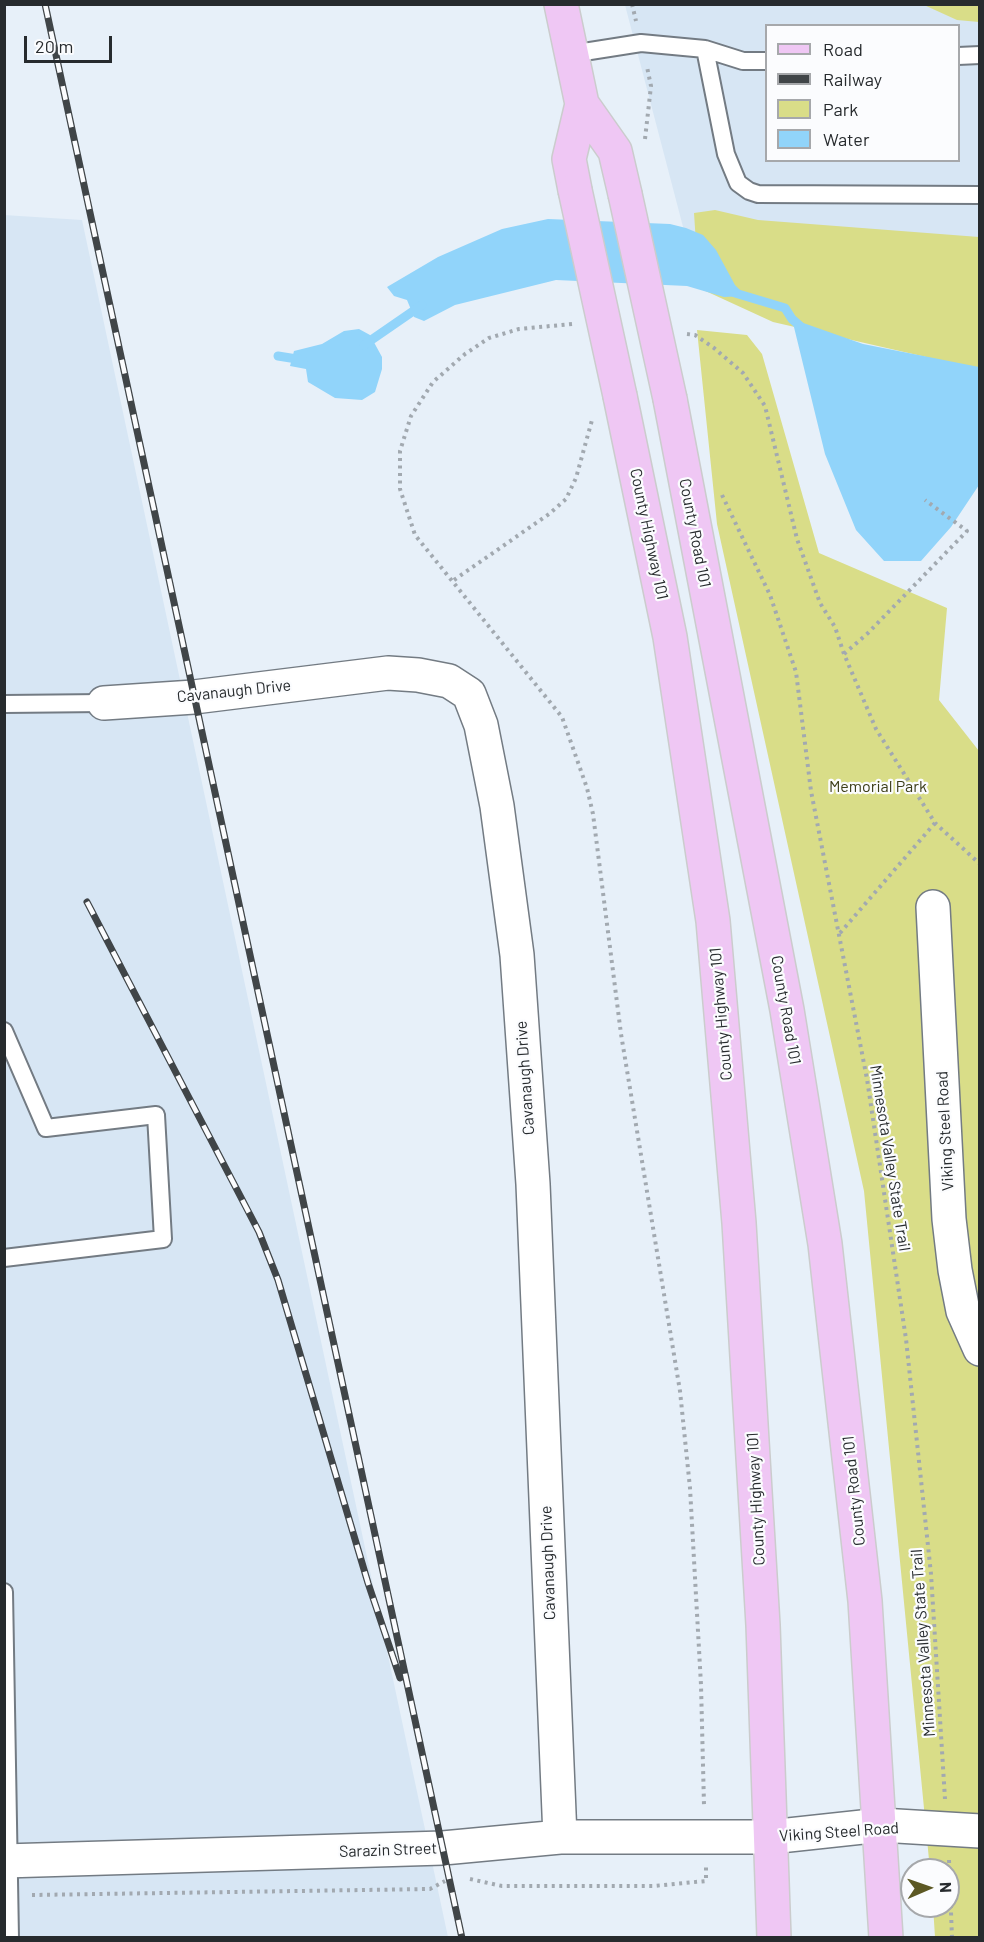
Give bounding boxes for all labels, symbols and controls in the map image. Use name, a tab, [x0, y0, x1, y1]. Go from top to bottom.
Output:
scale bar	[27, 24, 116, 62]
legend	[765, 24, 960, 162]
text: 20 m	[35, 35, 73, 57]
text: Road	[823, 38, 863, 60]
text: Railway	[823, 68, 882, 90]
text: Park	[823, 98, 858, 120]
text: Water	[823, 128, 870, 150]
street label: County Highway 101	[626, 467, 672, 601]
street label: County Road 101	[675, 477, 715, 589]
street label: Cavanaugh Drive	[176, 675, 292, 707]
park label: Memorial Park	[829, 777, 927, 797]
street label: County Highway 101	[706, 947, 736, 1081]
street label: County Road 101	[767, 954, 805, 1066]
street label: Cavanaugh Drive	[511, 1020, 539, 1136]
street label: Minnesota Valley State Trail	[866, 1064, 914, 1252]
street label: Viking Steel Road	[932, 1070, 958, 1192]
street label: County Highway 101	[743, 1432, 769, 1566]
street label: County Road 101	[839, 1435, 869, 1547]
street label: Cavanaugh Drive	[536, 1505, 560, 1621]
street label: Minnesota Valley State Trail	[907, 1548, 939, 1738]
street label: Viking Steel Road	[778, 1818, 900, 1846]
street label: Sarazin Street	[339, 1839, 437, 1861]
north arrow	[900, 1858, 960, 1918]
text: N	[937, 1882, 956, 1893]

